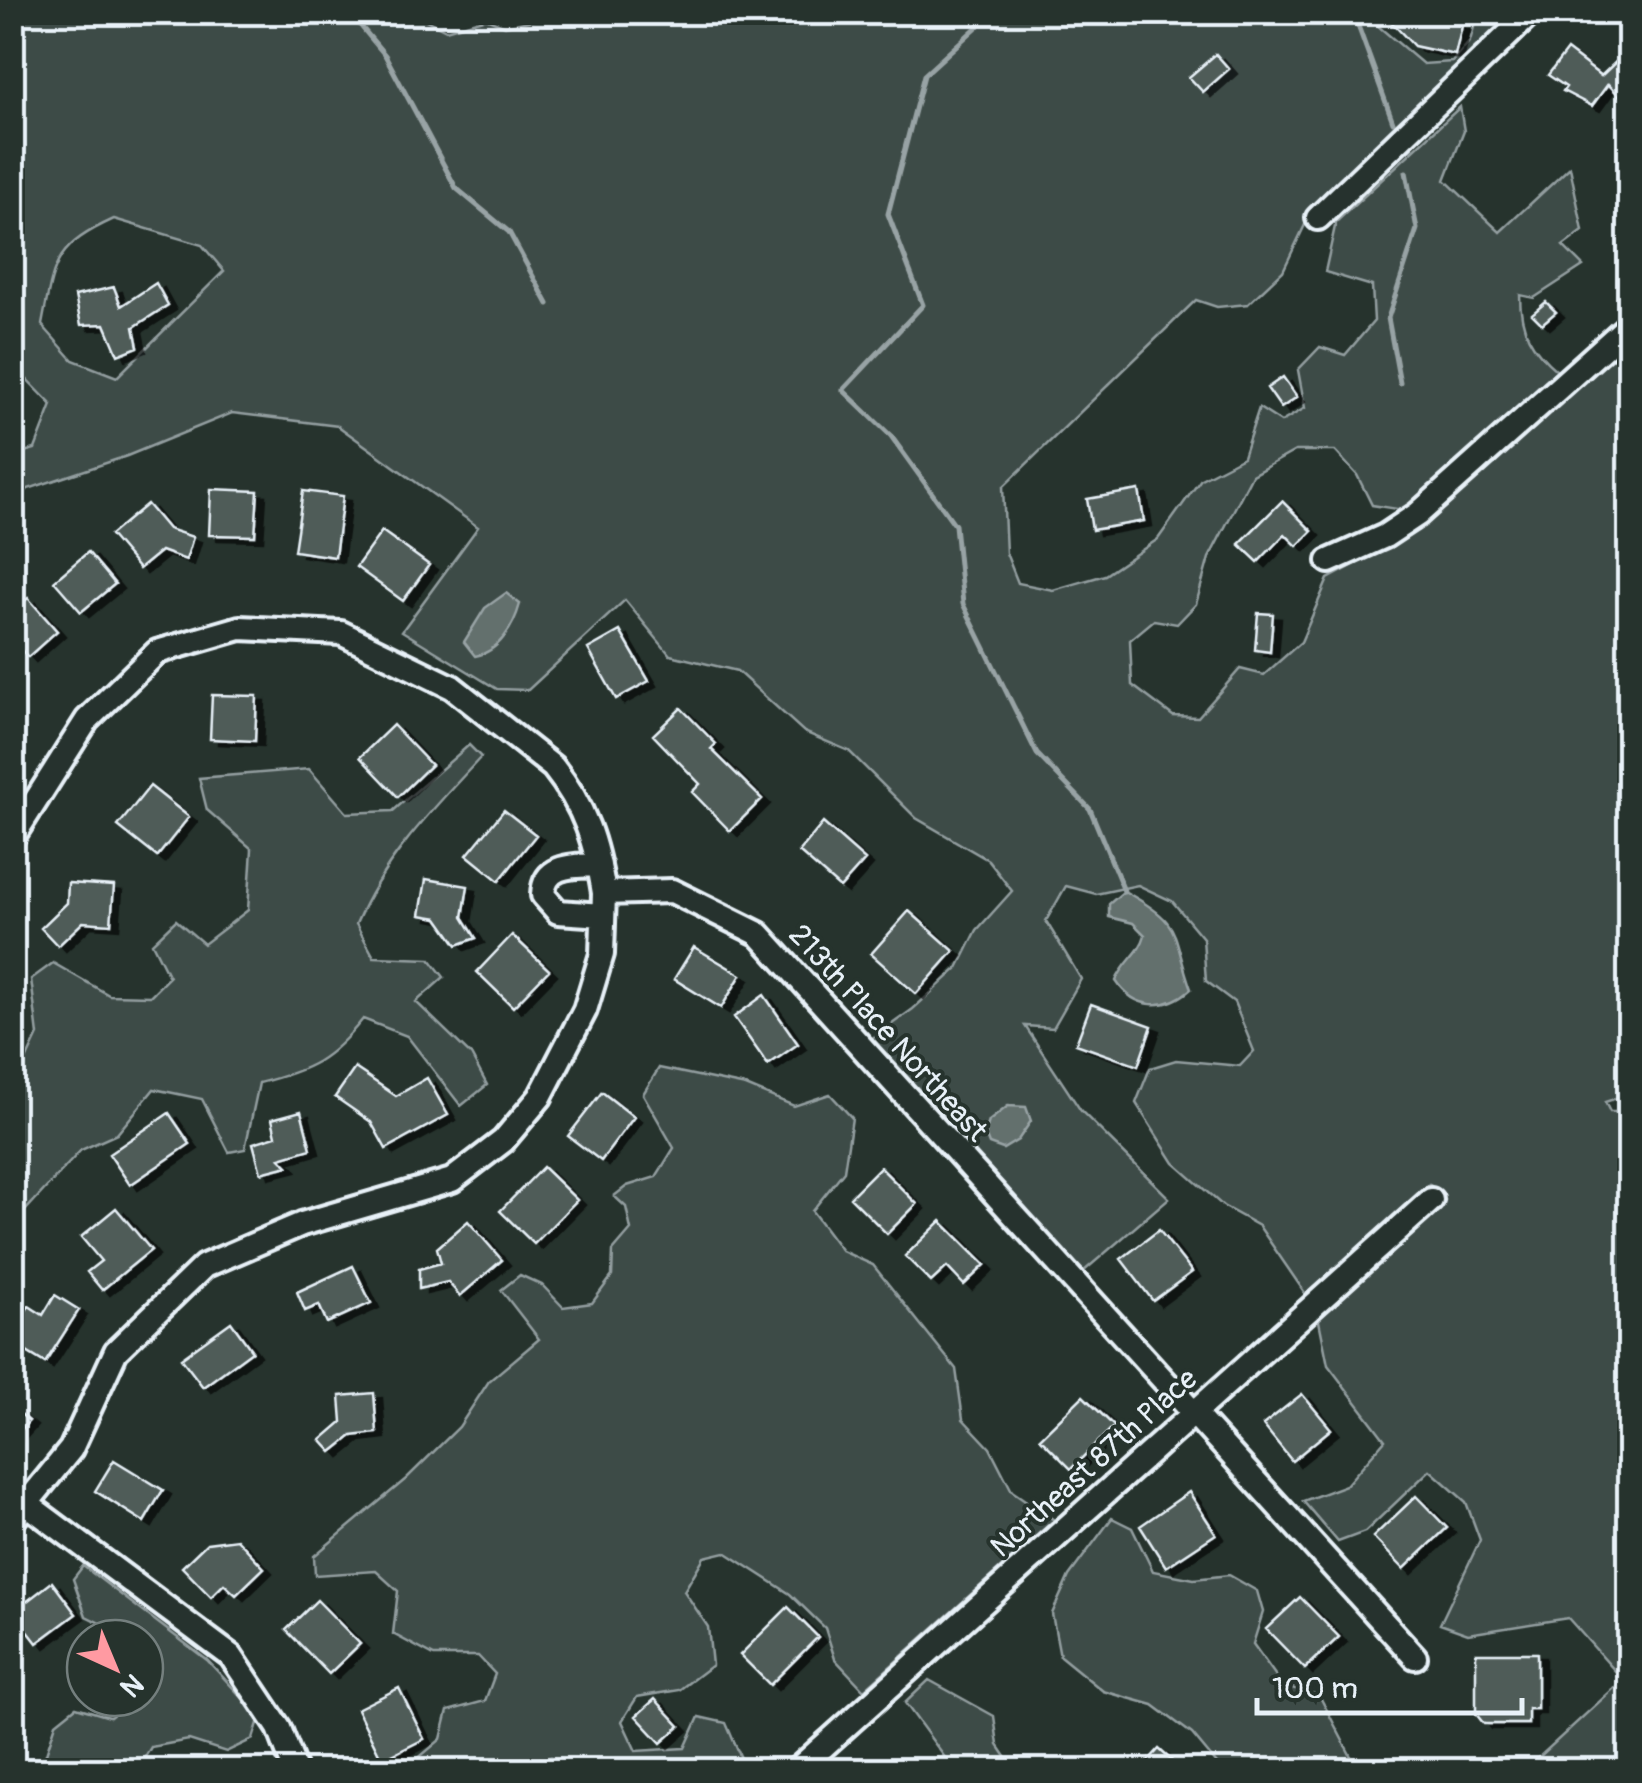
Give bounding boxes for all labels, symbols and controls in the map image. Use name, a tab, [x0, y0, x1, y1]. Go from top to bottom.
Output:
street label: 213th Place Northeast	[781, 917, 996, 1150]
street label: Northeast 87th Place	[983, 1360, 1205, 1566]
north arrow	[65, 1618, 165, 1718]
scale bar	[1257, 1653, 1522, 1715]
text: N	[112, 1666, 150, 1704]
text: 100 m	[1272, 1670, 1358, 1707]

